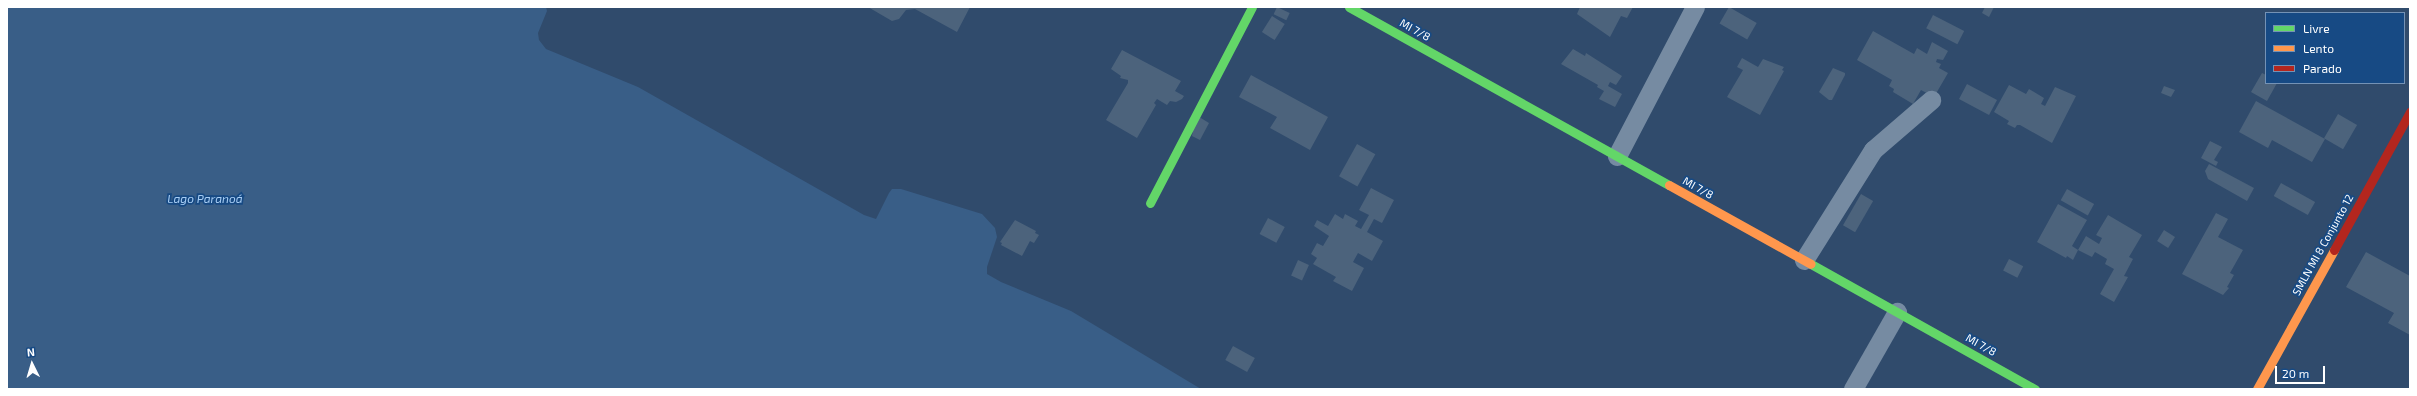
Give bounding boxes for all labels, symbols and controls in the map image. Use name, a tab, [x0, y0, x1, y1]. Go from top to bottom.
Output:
legend	[2265, 12, 2405, 84]
street label: MI 7/8	[1397, 16, 1433, 44]
text: Livre	[2303, 21, 2330, 35]
text: Lento	[2303, 41, 2334, 55]
text: Parado	[2303, 61, 2342, 75]
street label: MI 7/8	[1680, 174, 1716, 202]
water label: Lago Paranoá	[167, 192, 243, 206]
street label: SMLN MI 8 Conjunto 12	[2290, 192, 2356, 298]
street label: MI 7/8	[1963, 331, 1999, 359]
north arrow	[12, 344, 52, 384]
text: N	[26, 345, 35, 358]
scale bar	[2277, 358, 2327, 384]
text: 20 m	[2282, 366, 2309, 380]

